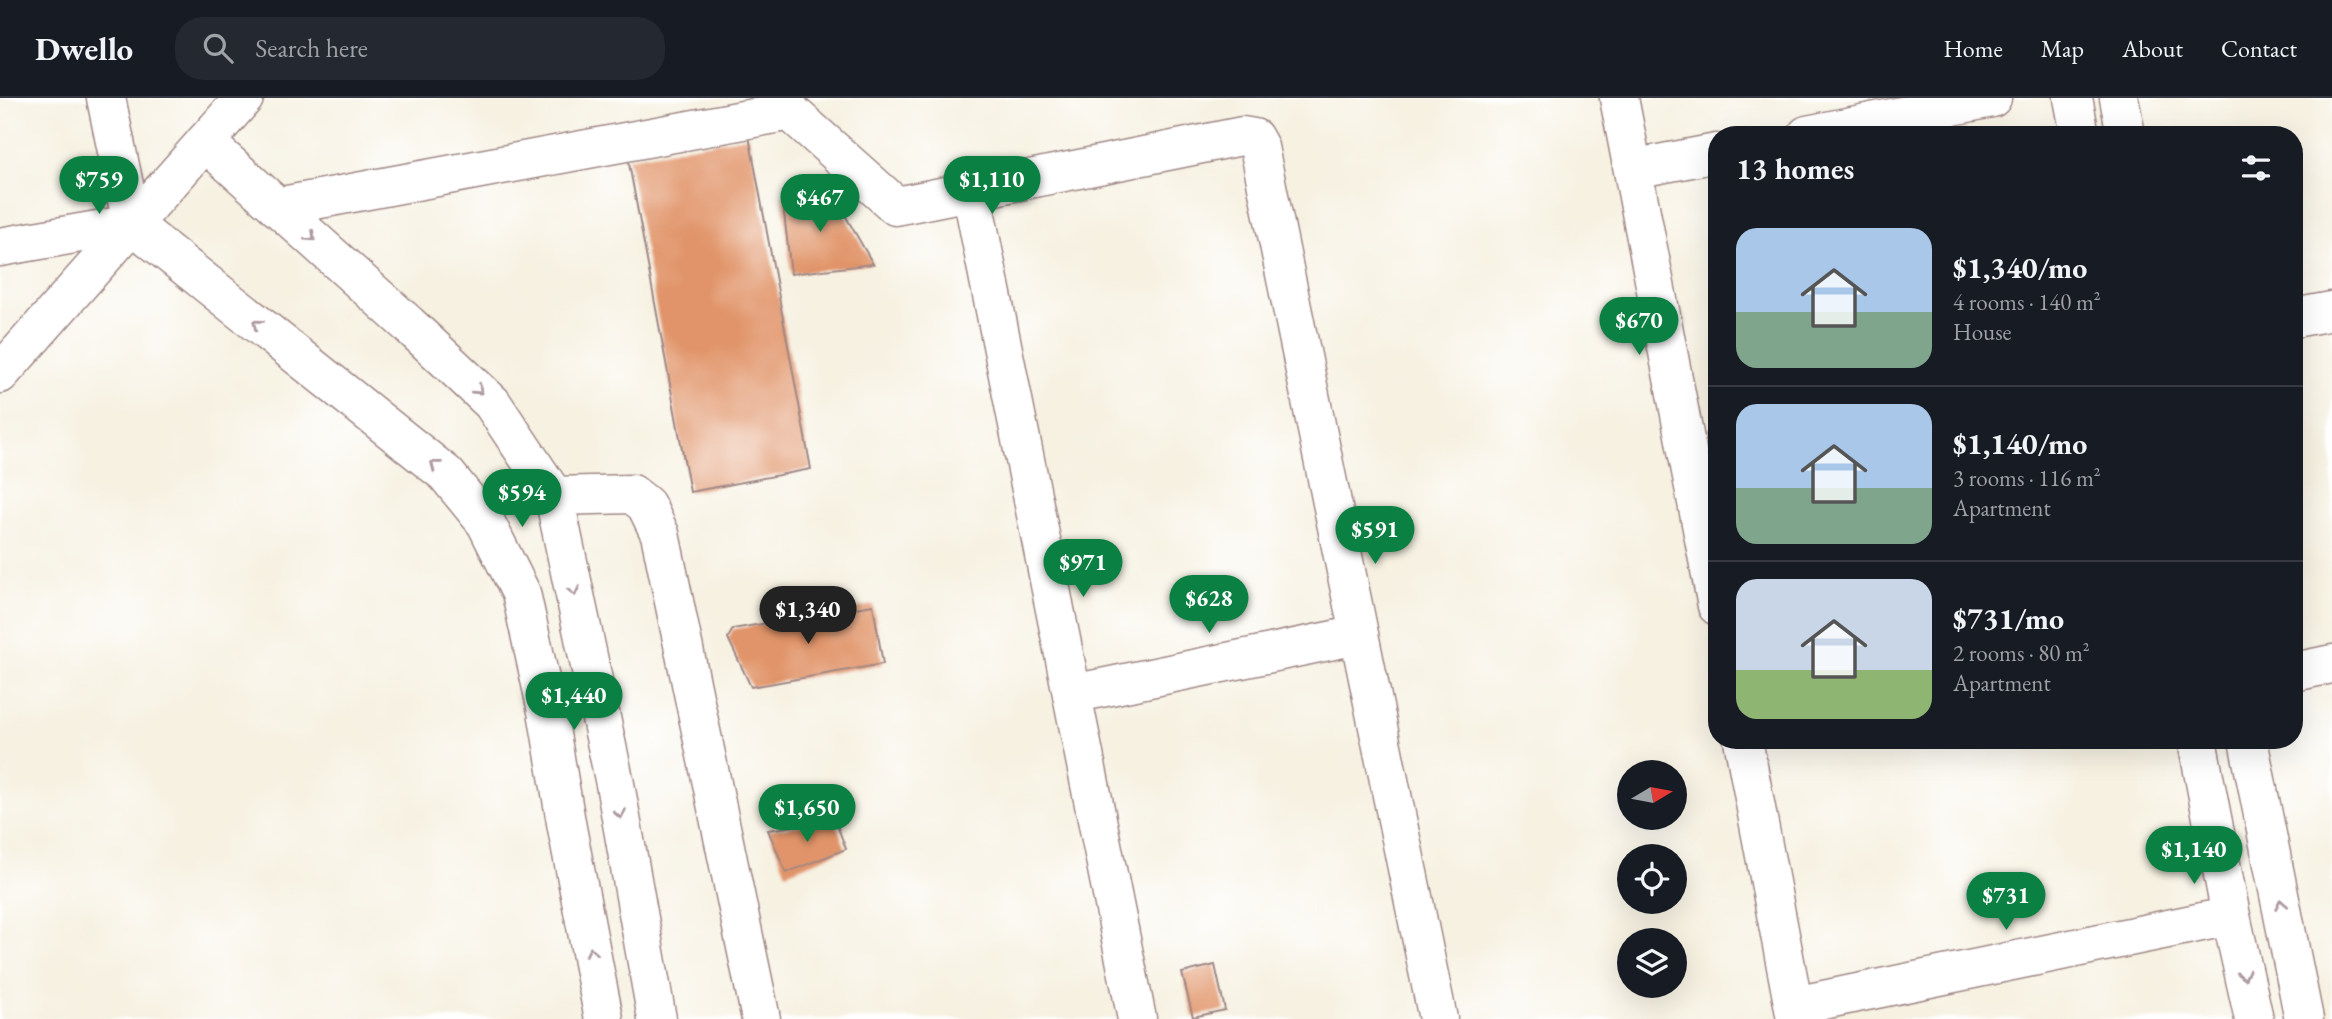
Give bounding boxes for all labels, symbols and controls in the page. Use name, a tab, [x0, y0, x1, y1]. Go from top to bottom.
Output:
search box	[175, 17, 665, 80]
text: Dwello	[35, 27, 133, 70]
icon: search	[199, 29, 237, 67]
text: Search here	[255, 31, 368, 65]
text: Home	[1943, 33, 2003, 64]
text: Map	[2041, 33, 2084, 64]
text: About	[2122, 33, 2183, 64]
text: Contact	[2221, 33, 2297, 64]
text: 13 homes	[1736, 149, 1854, 188]
icon: filters	[2237, 149, 2275, 187]
pin: $759	[58, 156, 140, 216]
pin: $1,110	[935, 156, 1049, 216]
text: $759	[75, 164, 123, 194]
text: $1,110	[960, 164, 1024, 194]
pin: $467	[779, 174, 861, 234]
text: $467	[796, 182, 844, 212]
one-way arrow	[303, 228, 316, 241]
text: $1,340/mo	[1953, 248, 2087, 287]
icon: home	[1792, 256, 1876, 340]
text: 4 rooms · 140 m²	[1953, 287, 2101, 317]
pin: $670	[1598, 298, 1680, 357]
text: $670	[1615, 305, 1663, 335]
text: House	[1953, 317, 2012, 347]
one-way arrow	[252, 319, 264, 332]
one-way arrow	[470, 382, 483, 395]
text: $1,140/mo	[1953, 424, 2087, 463]
icon: home	[1792, 432, 1876, 516]
one-way arrow	[431, 460, 443, 473]
text: 3 rooms · 116 m²	[1953, 463, 2101, 493]
pin: $594	[481, 470, 563, 529]
text: $594	[498, 477, 546, 507]
text: Apartment	[1953, 493, 2051, 523]
pin: $591	[1334, 506, 1416, 566]
text: $591	[1351, 514, 1399, 544]
pin: $971	[1042, 540, 1124, 599]
text: $971	[1059, 547, 1107, 577]
pin: $628	[1168, 575, 1250, 635]
text: $628	[1185, 583, 1233, 613]
one-way arrow	[566, 585, 581, 597]
pin: $1,340	[751, 587, 865, 646]
text: $1,340	[776, 594, 840, 624]
text: $731/mo	[1953, 599, 2064, 638]
icon: home	[1792, 607, 1876, 691]
text: 2 rooms · 80 m²	[1953, 638, 2090, 668]
text: Apartment	[1953, 668, 2051, 698]
pin: $1,440	[517, 672, 631, 732]
text: $1,440	[542, 680, 606, 710]
north arrow	[1617, 760, 1687, 830]
map controls	[1617, 760, 1687, 998]
pin: $1,650	[750, 784, 864, 844]
text: $1,650	[775, 792, 839, 822]
one-way arrow	[612, 808, 627, 820]
pin: $1,140	[2137, 826, 2251, 886]
text: $1,140	[2162, 834, 2226, 864]
button: locate	[1617, 844, 1687, 914]
pin: $731	[1965, 872, 2047, 932]
text: $731	[1982, 880, 2030, 910]
one-way arrow	[2274, 898, 2289, 910]
button: layers	[1617, 928, 1687, 998]
one-way arrow	[584, 946, 599, 958]
one-way arrow	[2236, 969, 2250, 981]

